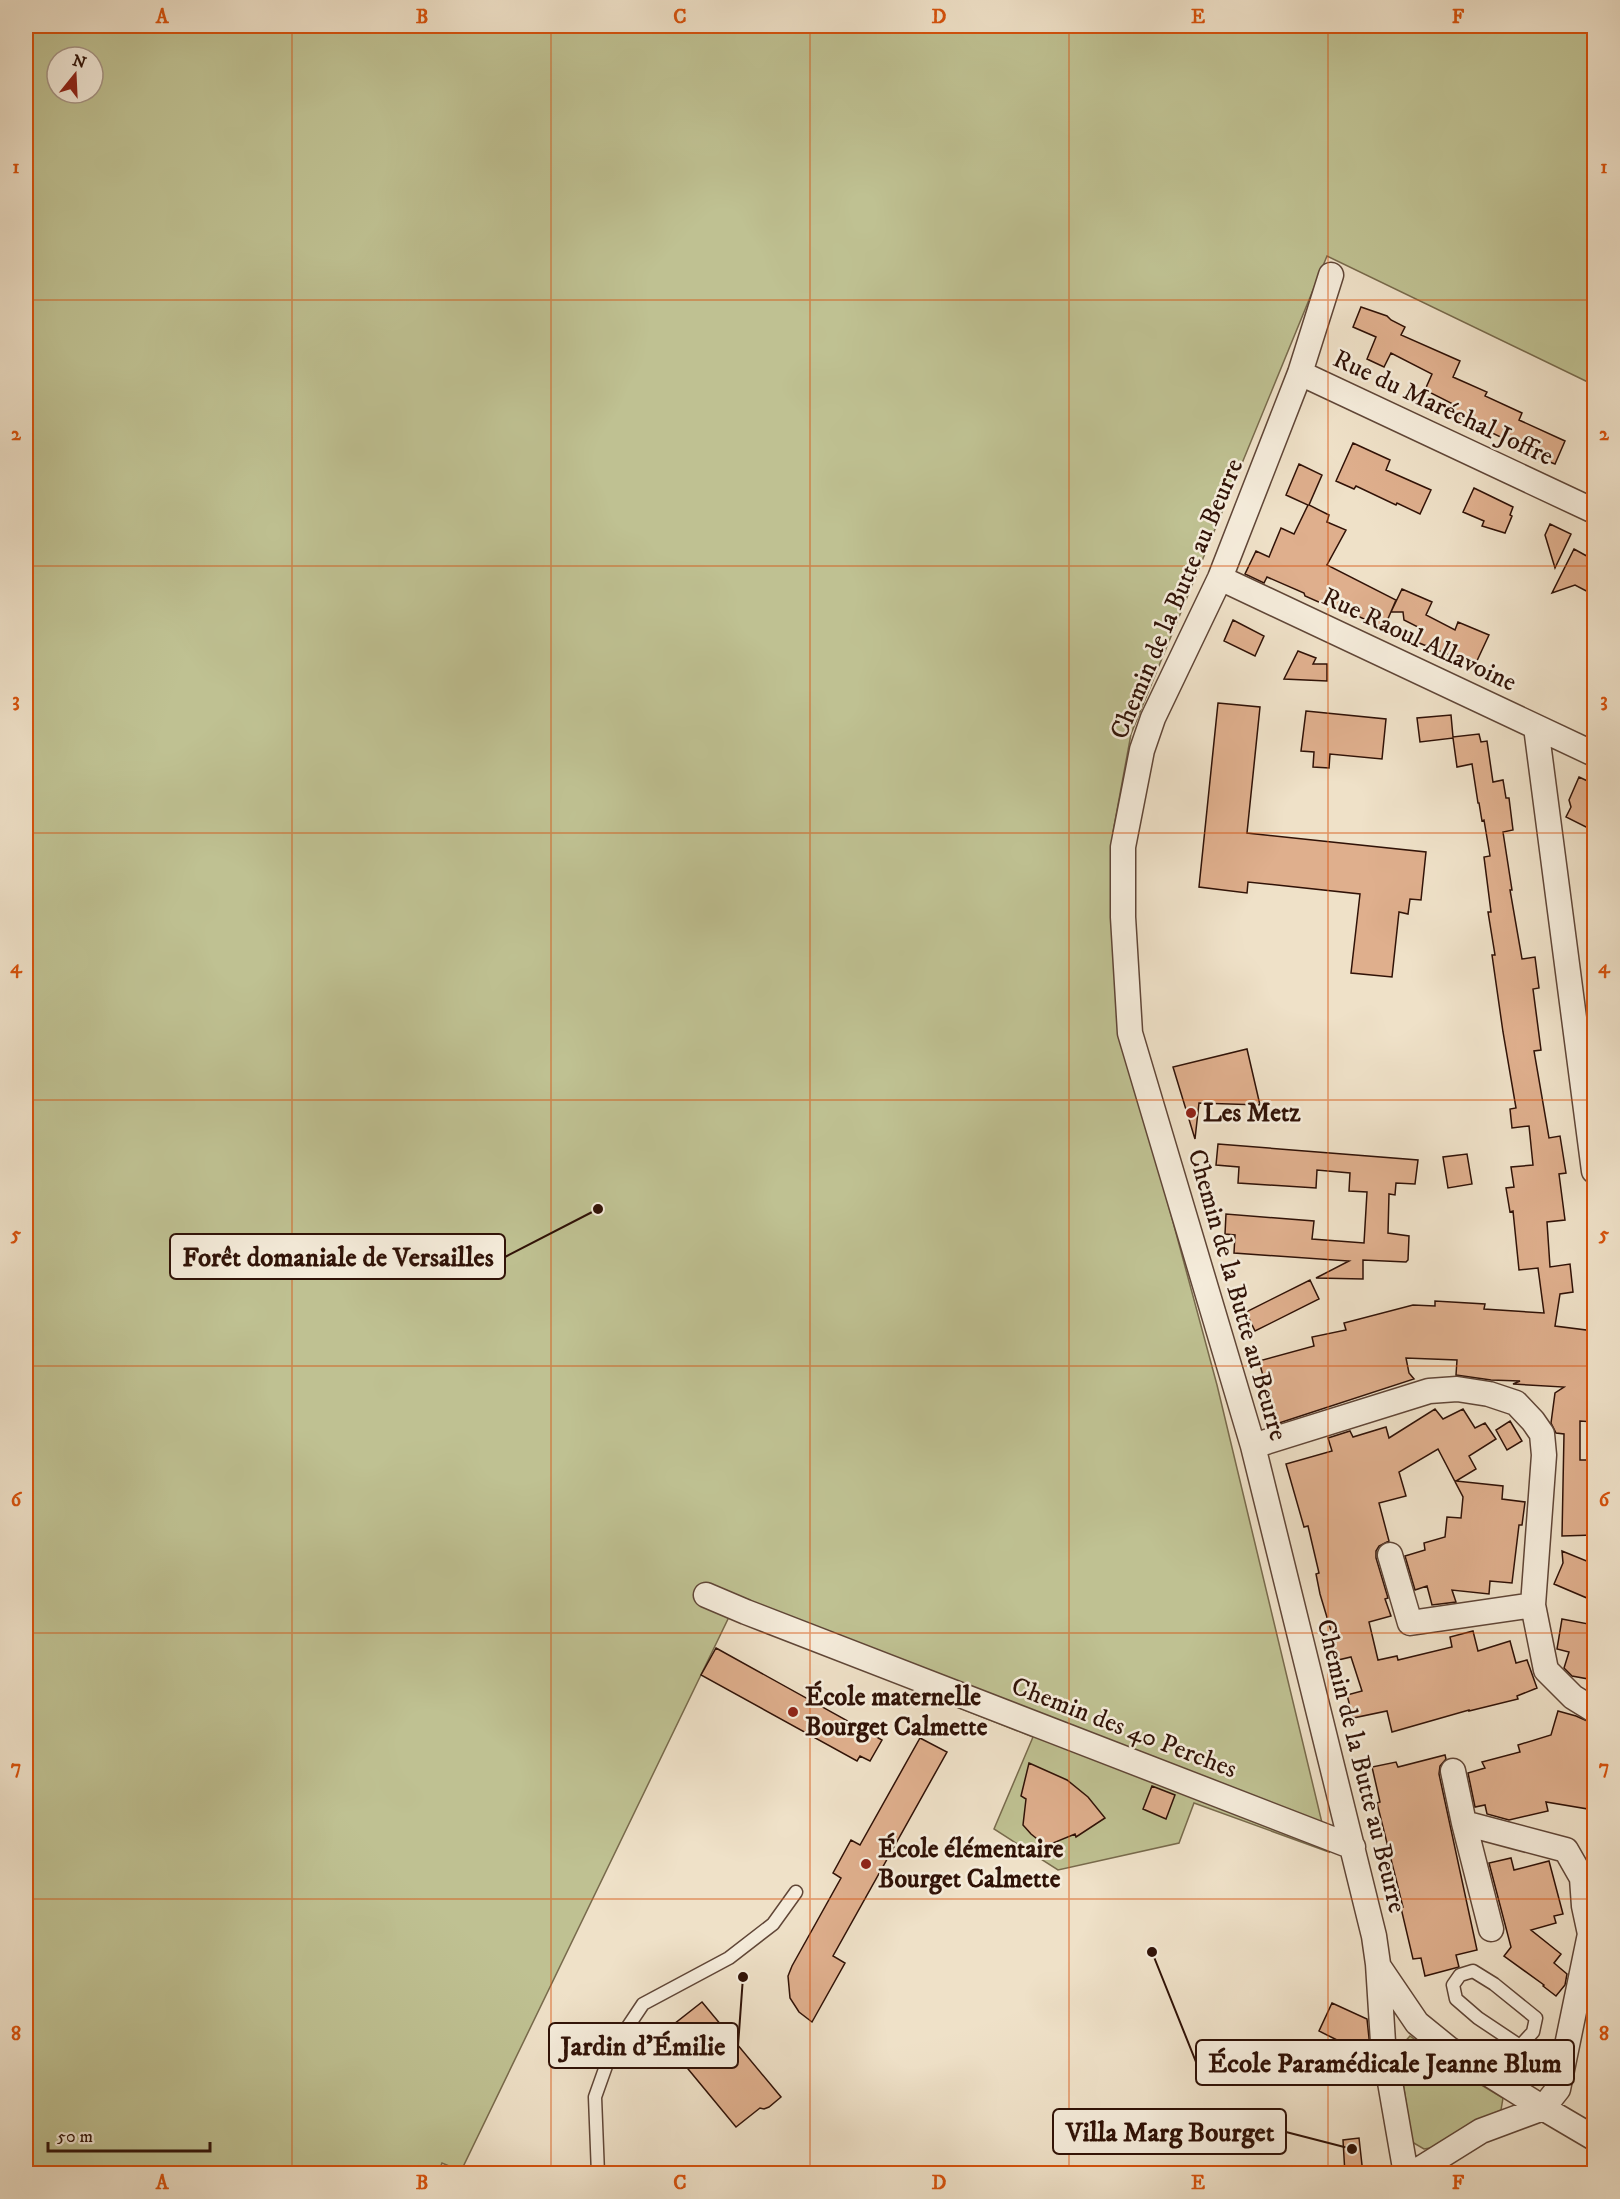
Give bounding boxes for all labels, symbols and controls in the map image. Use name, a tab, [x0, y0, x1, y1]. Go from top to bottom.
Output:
text: A	[155, 5, 170, 30]
text: B	[416, 5, 428, 30]
text: C	[673, 5, 687, 30]
text: D	[932, 5, 947, 30]
text: E	[1191, 5, 1205, 30]
text: F	[1452, 5, 1465, 30]
north arrow	[45, 45, 105, 105]
text: N	[70, 50, 89, 73]
text: 1	[12, 155, 20, 180]
text: 1	[1600, 155, 1608, 180]
street label: Rue du Maréchal Joffre	[1328, 342, 1558, 474]
text: 2	[11, 422, 22, 447]
text: 2	[1599, 422, 1610, 447]
street label: Chemin de la Butte au Beurre	[1103, 454, 1251, 744]
street label: Rue Raoul Allavoine	[1316, 580, 1522, 700]
text: 3	[12, 688, 20, 713]
text: 3	[1600, 688, 1608, 713]
text: 4	[10, 955, 23, 980]
text: 4	[1598, 955, 1611, 980]
place label: Les Metz	[1203, 1097, 1301, 1130]
marker: Les Metz	[1184, 1106, 1198, 1120]
street label: Chemin de la Butte au Beurre	[1180, 1145, 1294, 1445]
text: 5	[10, 1222, 21, 1247]
text: 5	[1598, 1222, 1609, 1247]
callout: Forêt domaniale de Versailles	[170, 1234, 505, 1279]
text: Forêt domaniale de Versailles	[182, 1241, 494, 1275]
text: 6	[11, 1488, 23, 1513]
text: 6	[1599, 1488, 1611, 1513]
street label: Chemin de la Butte au Beurre	[1308, 1616, 1414, 1916]
street label: Chemin des 40 Perches	[1007, 1670, 1241, 1786]
place label: École maternelle Bourget Calmette	[805, 1680, 988, 1744]
marker: École maternelle Bourget Calmette	[786, 1705, 800, 1719]
text: 7	[11, 1755, 21, 1780]
text: 7	[1599, 1755, 1609, 1780]
place label: École élémentaire Bourget Calmette	[878, 1832, 1064, 1896]
marker: École élémentaire Bourget Calmette	[859, 1857, 873, 1871]
text: 8	[11, 2022, 21, 2047]
text: 8	[1599, 2022, 1609, 2047]
callout: Jardin d'Émilie	[549, 2023, 738, 2068]
text: Jardin d'Émilie	[558, 2030, 725, 2064]
callout: École Paramédicale Jeanne Blum	[1196, 2040, 1574, 2085]
text: École Paramédicale Jeanne Blum	[1208, 2047, 1562, 2081]
callout: Villa Marg Bourget	[1053, 2109, 1286, 2154]
scale bar	[48, 2115, 210, 2153]
text: Villa Marg Bourget	[1065, 2116, 1275, 2150]
text: 50 m	[57, 2126, 93, 2148]
text: A	[155, 2171, 170, 2196]
text: B	[416, 2171, 428, 2196]
text: C	[673, 2171, 687, 2196]
text: D	[932, 2171, 947, 2196]
text: E	[1191, 2171, 1205, 2196]
text: F	[1452, 2171, 1465, 2196]

